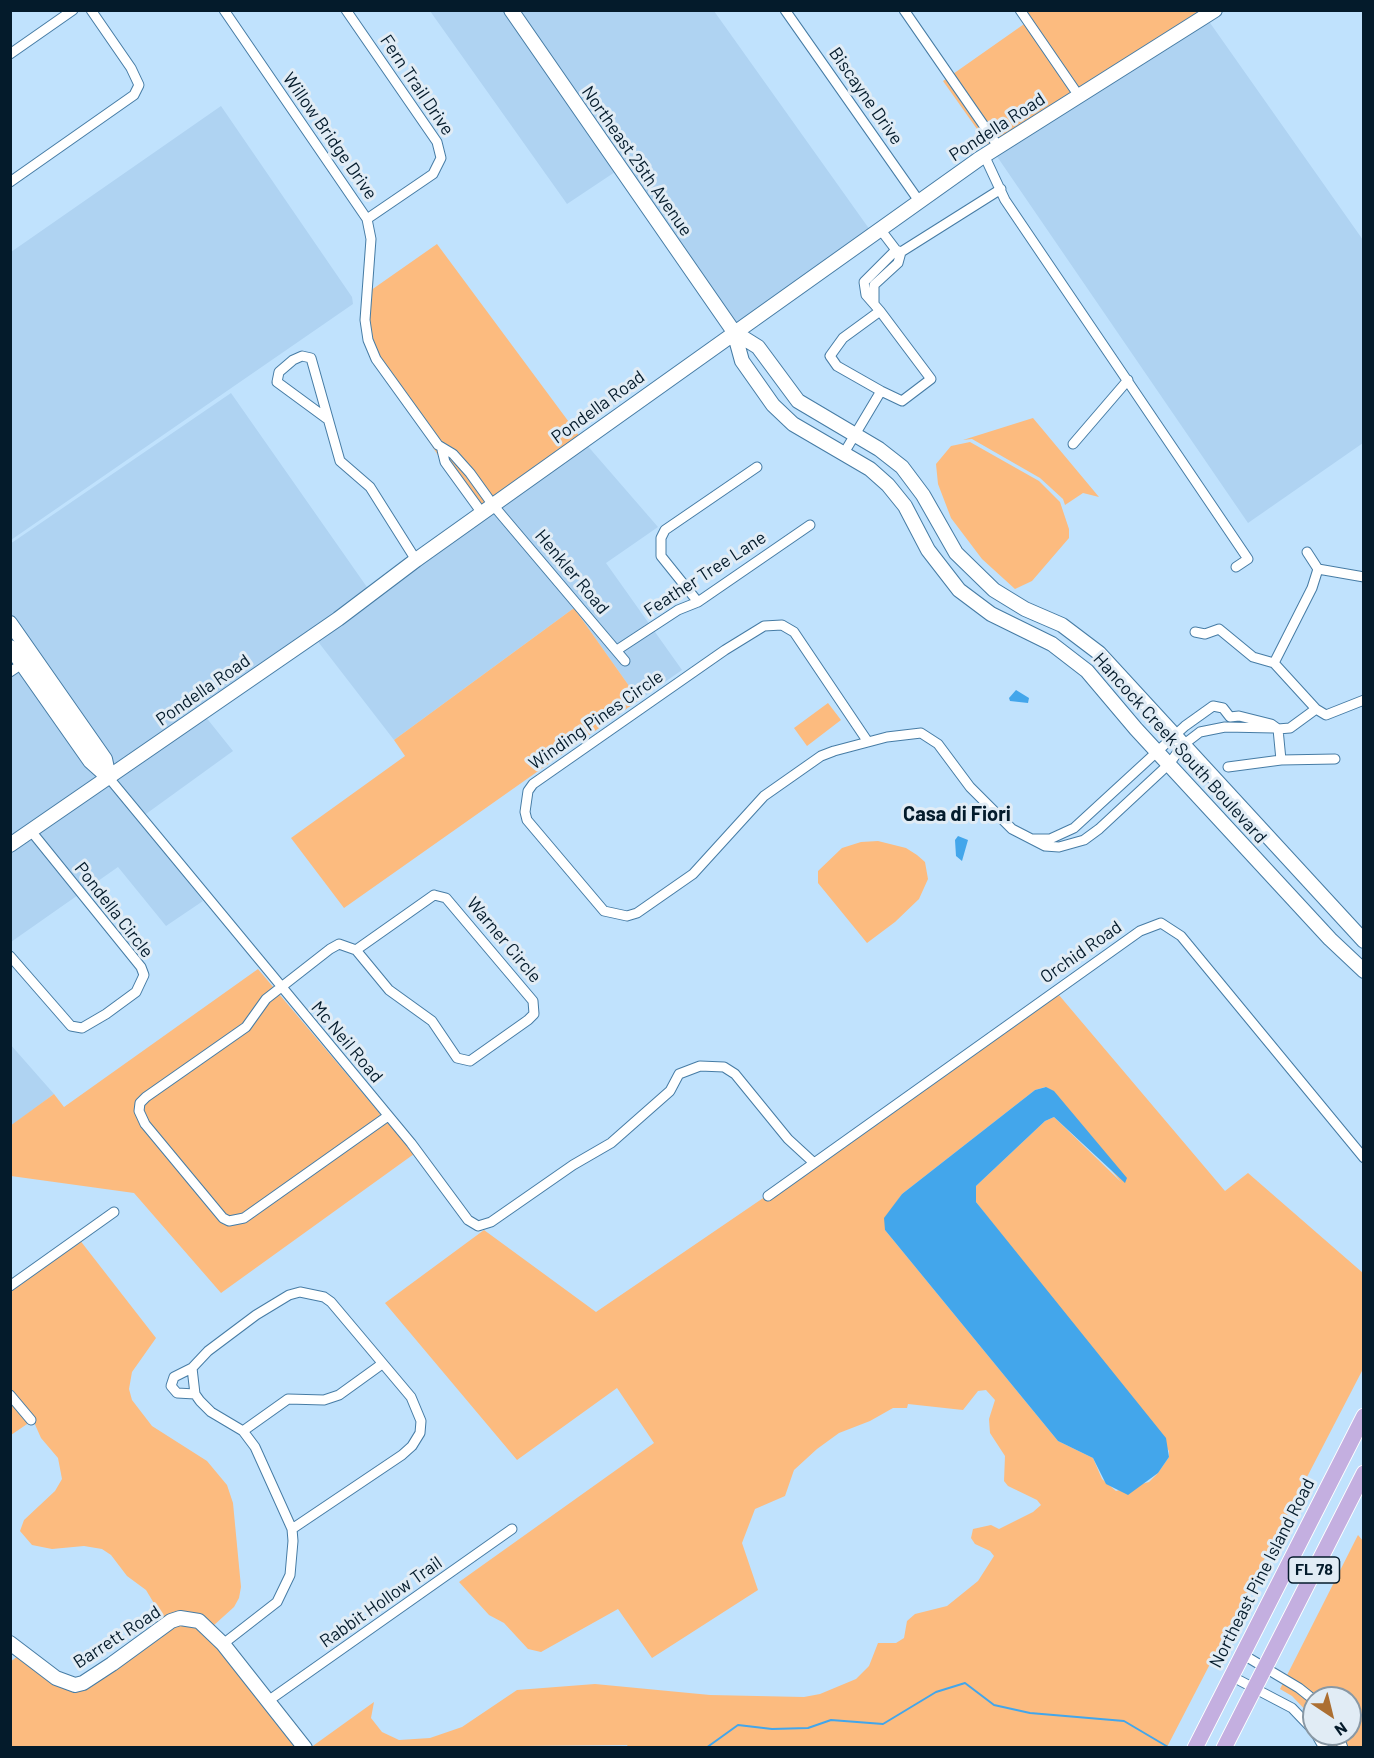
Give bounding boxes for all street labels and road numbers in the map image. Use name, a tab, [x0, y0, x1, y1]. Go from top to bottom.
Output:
street label: Fern Trail Drive	[376, 31, 458, 139]
street label: Biscayne Drive	[824, 43, 908, 149]
street label: Willow Bridge Drive	[278, 68, 382, 204]
street label: Northeast 25th Avenue	[577, 82, 697, 240]
street label: Pondella Road	[945, 88, 1049, 166]
street label: Pondella Road	[547, 366, 649, 448]
street label: Henkler Road	[530, 525, 614, 619]
street label: Feather Tree Lane	[640, 527, 770, 621]
street label: Hancock Creek South Boulevard	[1089, 648, 1271, 848]
street label: Pondella Road	[152, 650, 254, 730]
street label: Winding Pines Circle	[525, 666, 667, 774]
street label: Pondella Circle	[70, 858, 158, 962]
street label: Warner Circle	[462, 893, 546, 987]
street label: Orchid Road	[1036, 916, 1126, 988]
street label: Mc Neil Road	[307, 997, 387, 1087]
street label: Northeast Pine Island Road	[1205, 1475, 1319, 1671]
street label: Rabbit Hollow Trail	[316, 1552, 446, 1652]
road number: FL 78	[1288, 1557, 1340, 1583]
street label: Barrett Road	[69, 1601, 165, 1673]

